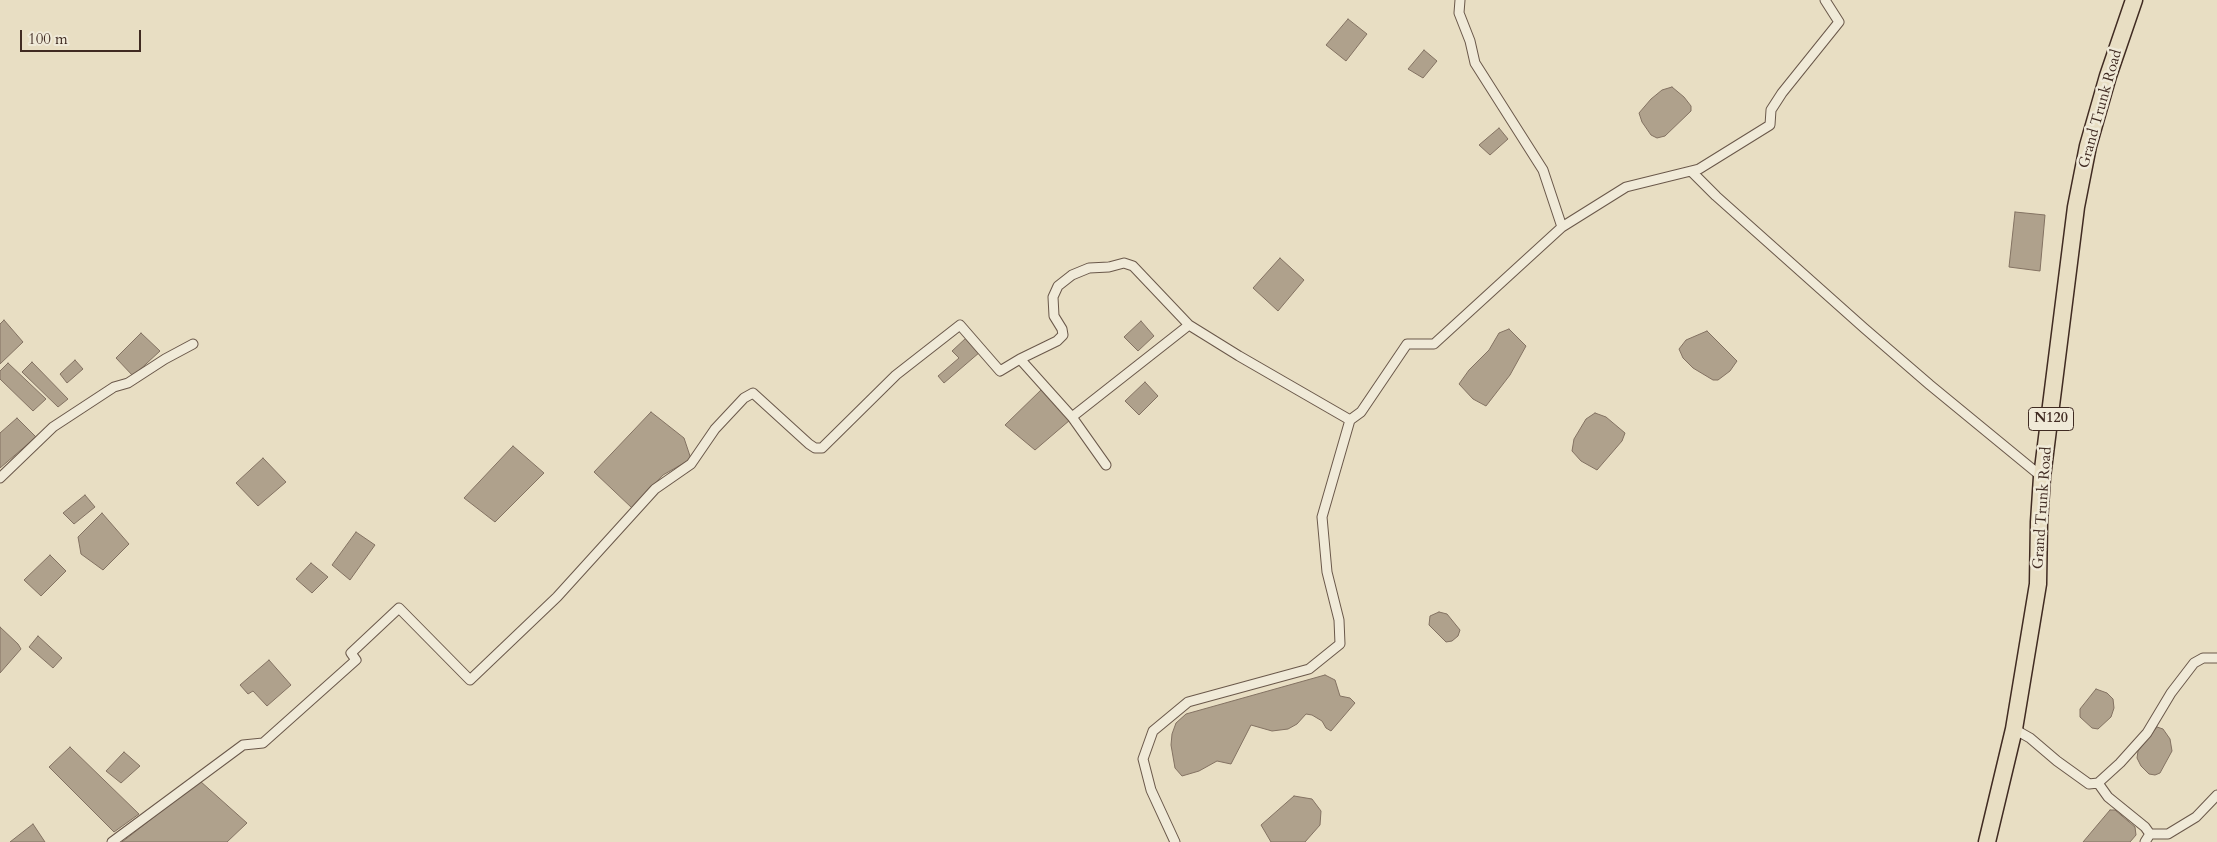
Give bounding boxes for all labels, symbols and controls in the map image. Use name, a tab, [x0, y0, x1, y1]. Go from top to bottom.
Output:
scale bar	[22, 20, 144, 52]
text: 100 m	[28, 29, 68, 49]
street label: Grand Trunk Road	[2075, 48, 2127, 170]
road number: N120	[2028, 408, 2074, 430]
street label: Grand Trunk Road	[2030, 446, 2056, 570]

